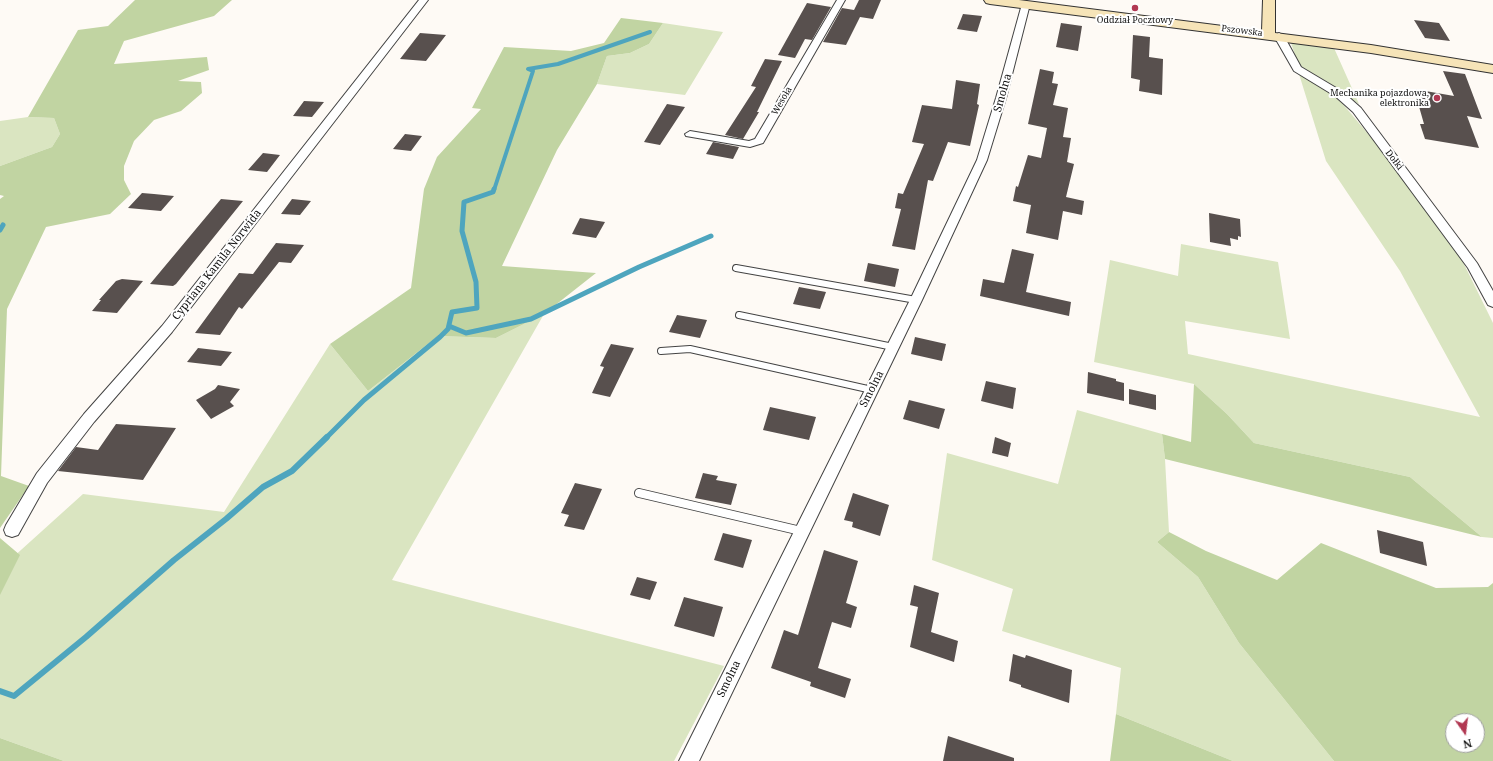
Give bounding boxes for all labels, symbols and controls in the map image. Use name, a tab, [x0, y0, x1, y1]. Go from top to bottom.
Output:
marker: Oddział Pocztowy	[1130, 3, 1140, 13]
place label: Oddział Pocztowy	[1097, 15, 1173, 25]
street label: Pszowska	[1221, 23, 1263, 39]
street label: Smolna	[991, 72, 1015, 114]
street label: Wesoła	[770, 85, 794, 117]
place label: Mechanika pojazdowa, elektronika	[1330, 88, 1429, 109]
marker: Mechanika pojazdowa, elektronika	[1432, 93, 1442, 103]
street label: Dołki	[1383, 148, 1405, 172]
street label: Cypriana Kamila Norwida	[170, 207, 264, 323]
street label: Smolna	[857, 368, 887, 410]
street label: Smolna	[714, 658, 744, 700]
north arrow	[1445, 713, 1485, 753]
text: N	[1462, 736, 1474, 752]

